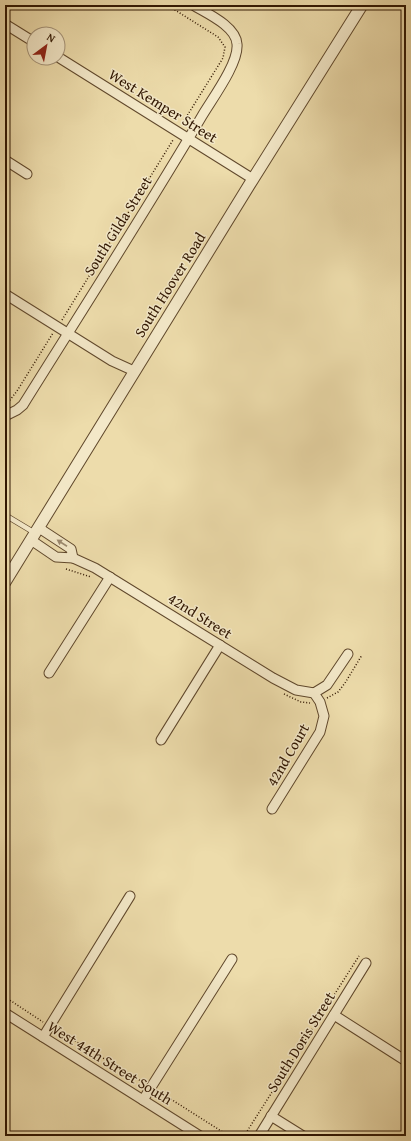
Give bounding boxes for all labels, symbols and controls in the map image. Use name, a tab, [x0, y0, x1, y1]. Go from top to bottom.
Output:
north arrow	[26, 26, 66, 66]
text: N	[44, 29, 59, 47]
street label: West Kemper Street	[105, 64, 222, 148]
street label: South Gilda Street	[79, 171, 157, 280]
street label: South Hoover Road	[129, 228, 210, 341]
one-way arrow	[56, 540, 68, 547]
street label: 42nd Street	[164, 588, 237, 644]
street label: 42nd Court	[261, 719, 314, 790]
street label: South Doris Street	[261, 987, 340, 1096]
street label: West 44th Street South	[44, 1016, 177, 1110]

